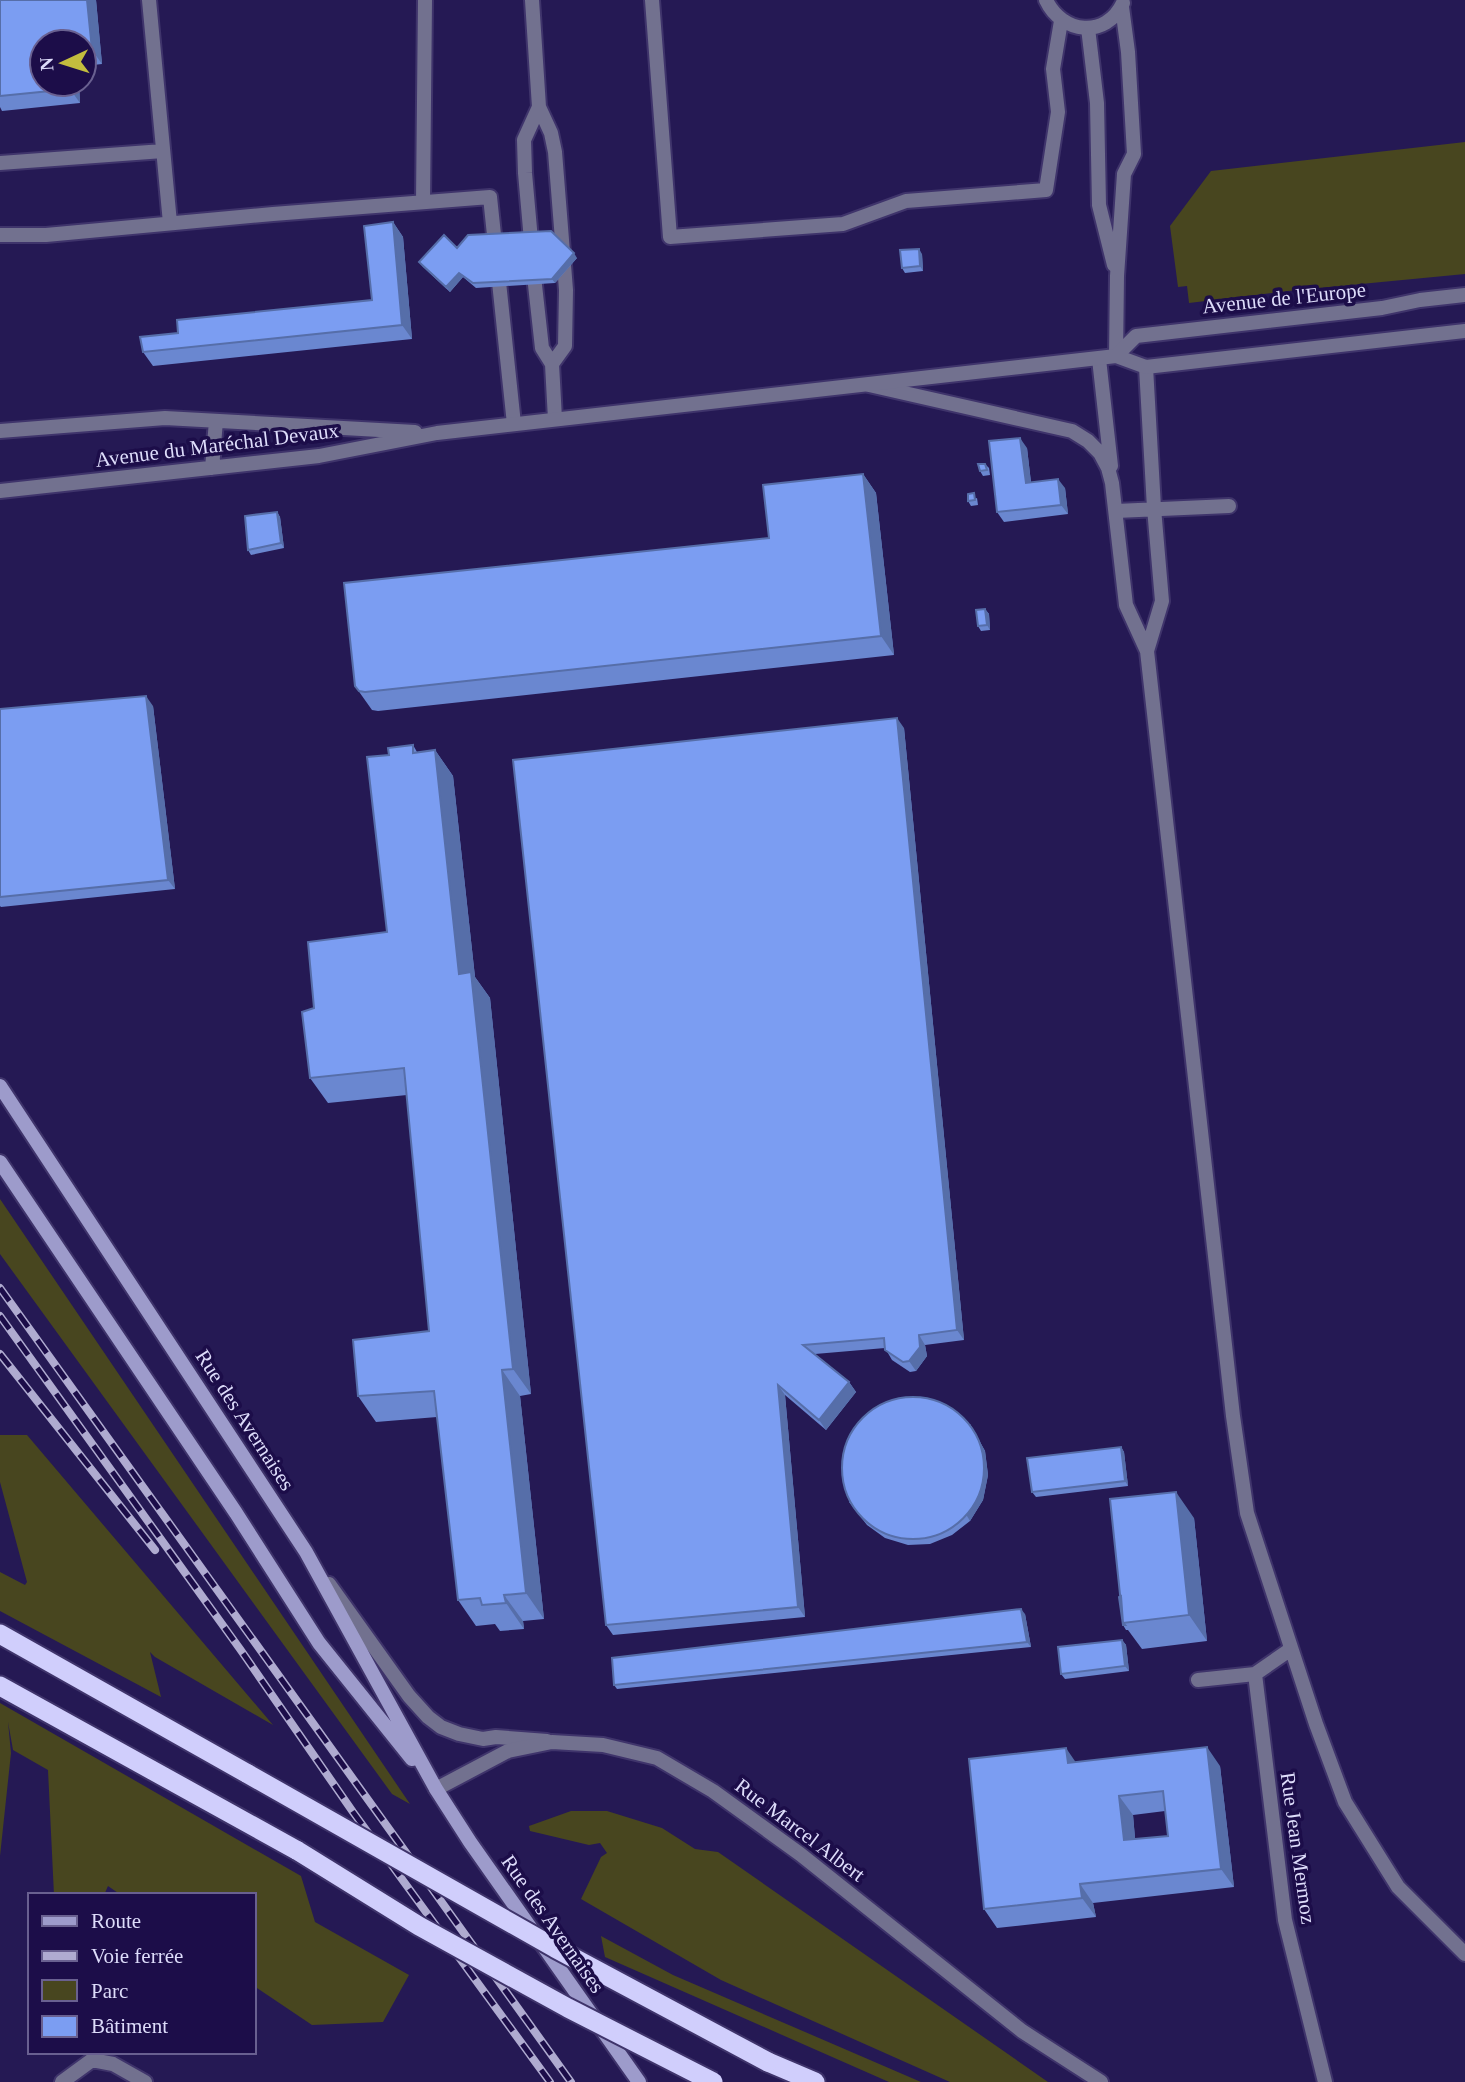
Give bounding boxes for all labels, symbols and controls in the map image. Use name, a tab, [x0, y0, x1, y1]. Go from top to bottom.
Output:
north arrow	[28, 28, 98, 98]
text: N	[36, 56, 57, 72]
street label: Avenue de l'Europe	[1201, 277, 1367, 319]
street label: Avenue du Maréchal Devaux	[94, 418, 341, 472]
street label: Rue des Avernaises	[191, 1345, 299, 1495]
street label: Rue Jean Mermoz	[1275, 1771, 1321, 1925]
street label: Rue Marcel Albert	[730, 1773, 870, 1887]
street label: Rue des Avernaises	[496, 1850, 610, 1998]
legend	[28, 1893, 256, 2054]
text: Route	[91, 1909, 141, 1933]
text: Voie ferrée	[91, 1944, 183, 1968]
text: Parc	[91, 1979, 128, 2003]
text: Bâtiment	[91, 2014, 168, 2038]

